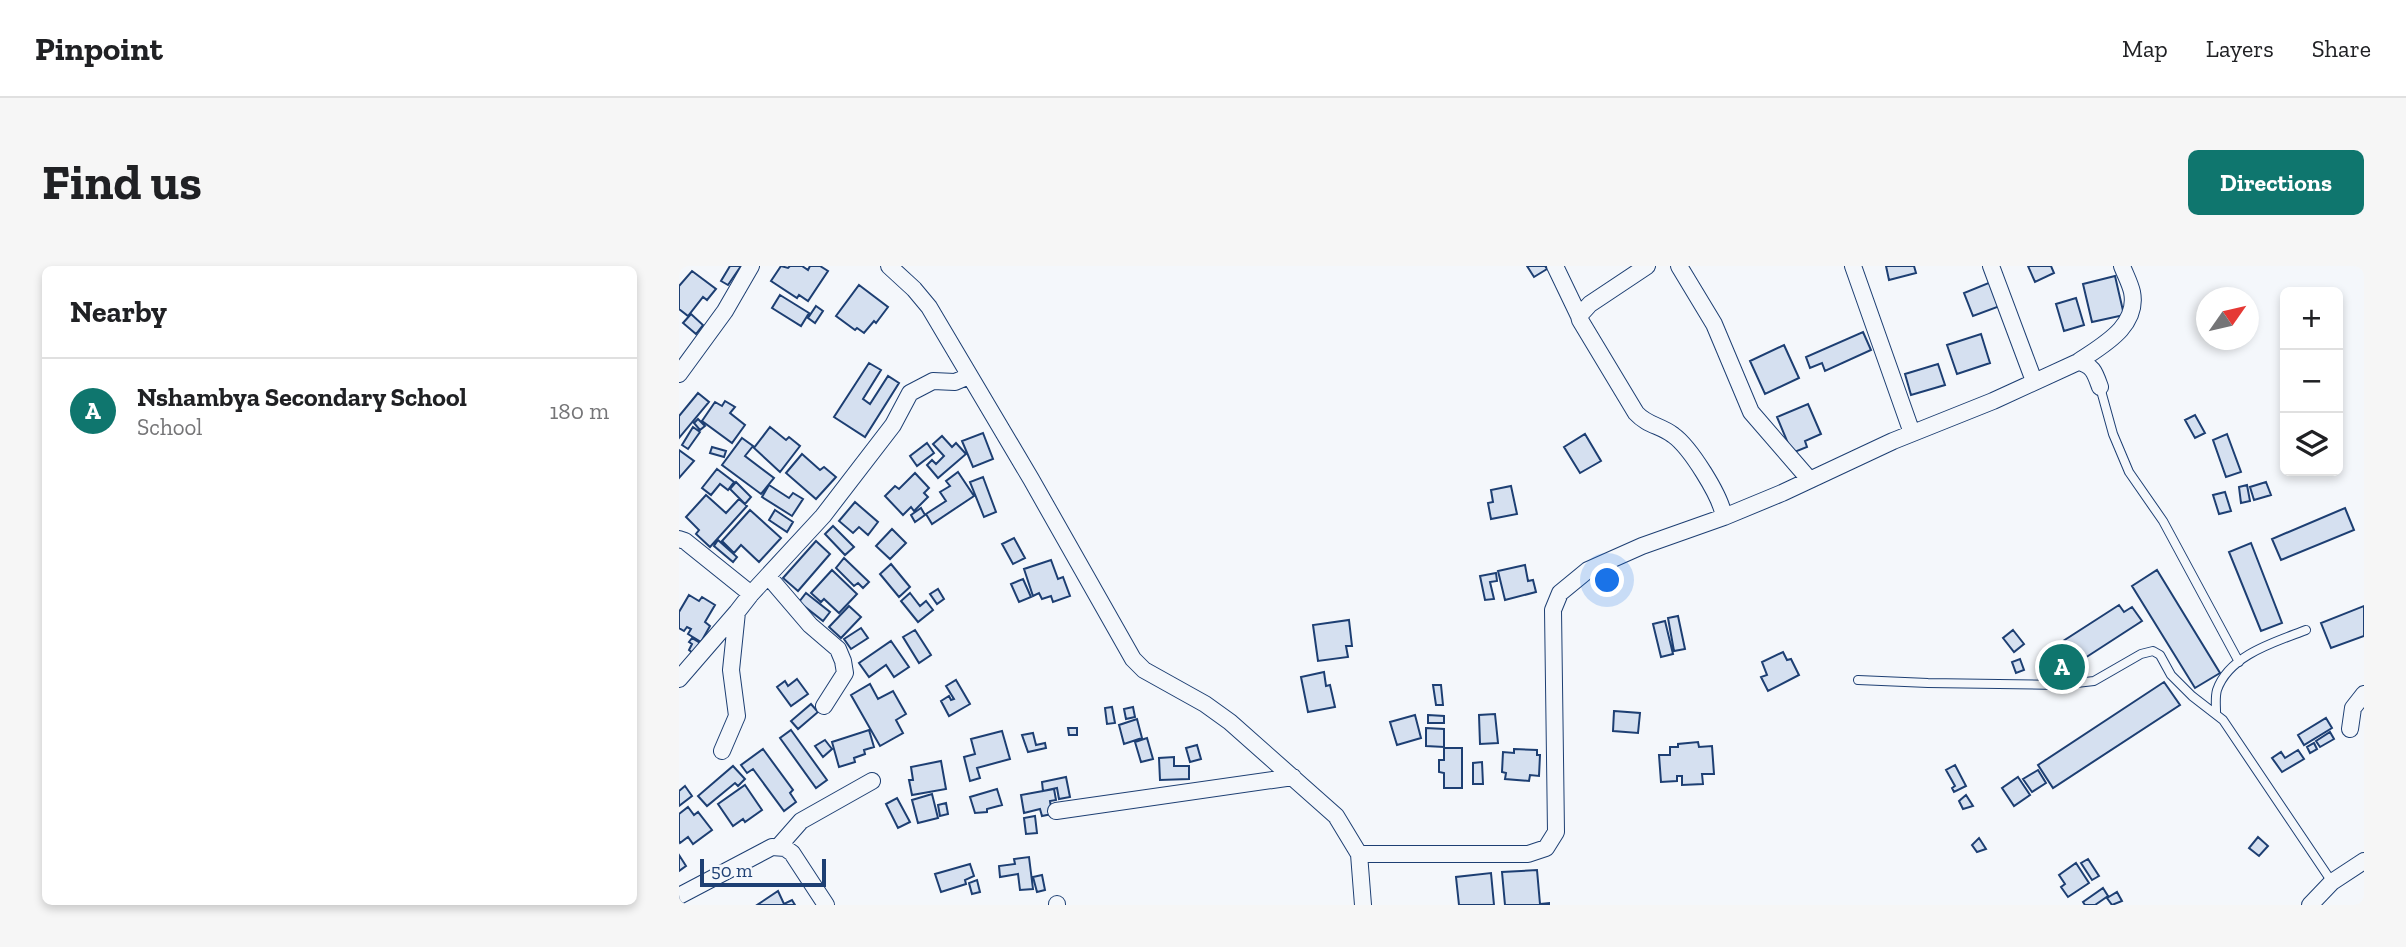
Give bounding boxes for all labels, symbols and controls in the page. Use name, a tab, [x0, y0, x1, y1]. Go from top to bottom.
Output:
text: Pinpoint	[35, 29, 163, 68]
text: Map	[2122, 34, 2168, 63]
text: Layers	[2206, 34, 2274, 63]
text: Share	[2312, 34, 2371, 63]
button: Directions	[2188, 150, 2364, 215]
text: Find us	[42, 153, 202, 212]
north arrow	[2196, 287, 2259, 350]
map controls	[2280, 287, 2343, 476]
button: +	[2280, 287, 2343, 350]
text: Nearby	[70, 294, 167, 330]
button: −	[2280, 350, 2343, 413]
text: Nshambya Secondary School	[137, 381, 467, 413]
text: A	[85, 397, 101, 425]
text: 180 m	[549, 397, 609, 425]
text: School	[137, 413, 202, 441]
button: layers	[2280, 413, 2343, 476]
your location	[1590, 563, 1624, 597]
pin: A	[2039, 641, 2085, 693]
scale bar	[700, 856, 826, 888]
text: 50 m	[711, 859, 752, 882]

